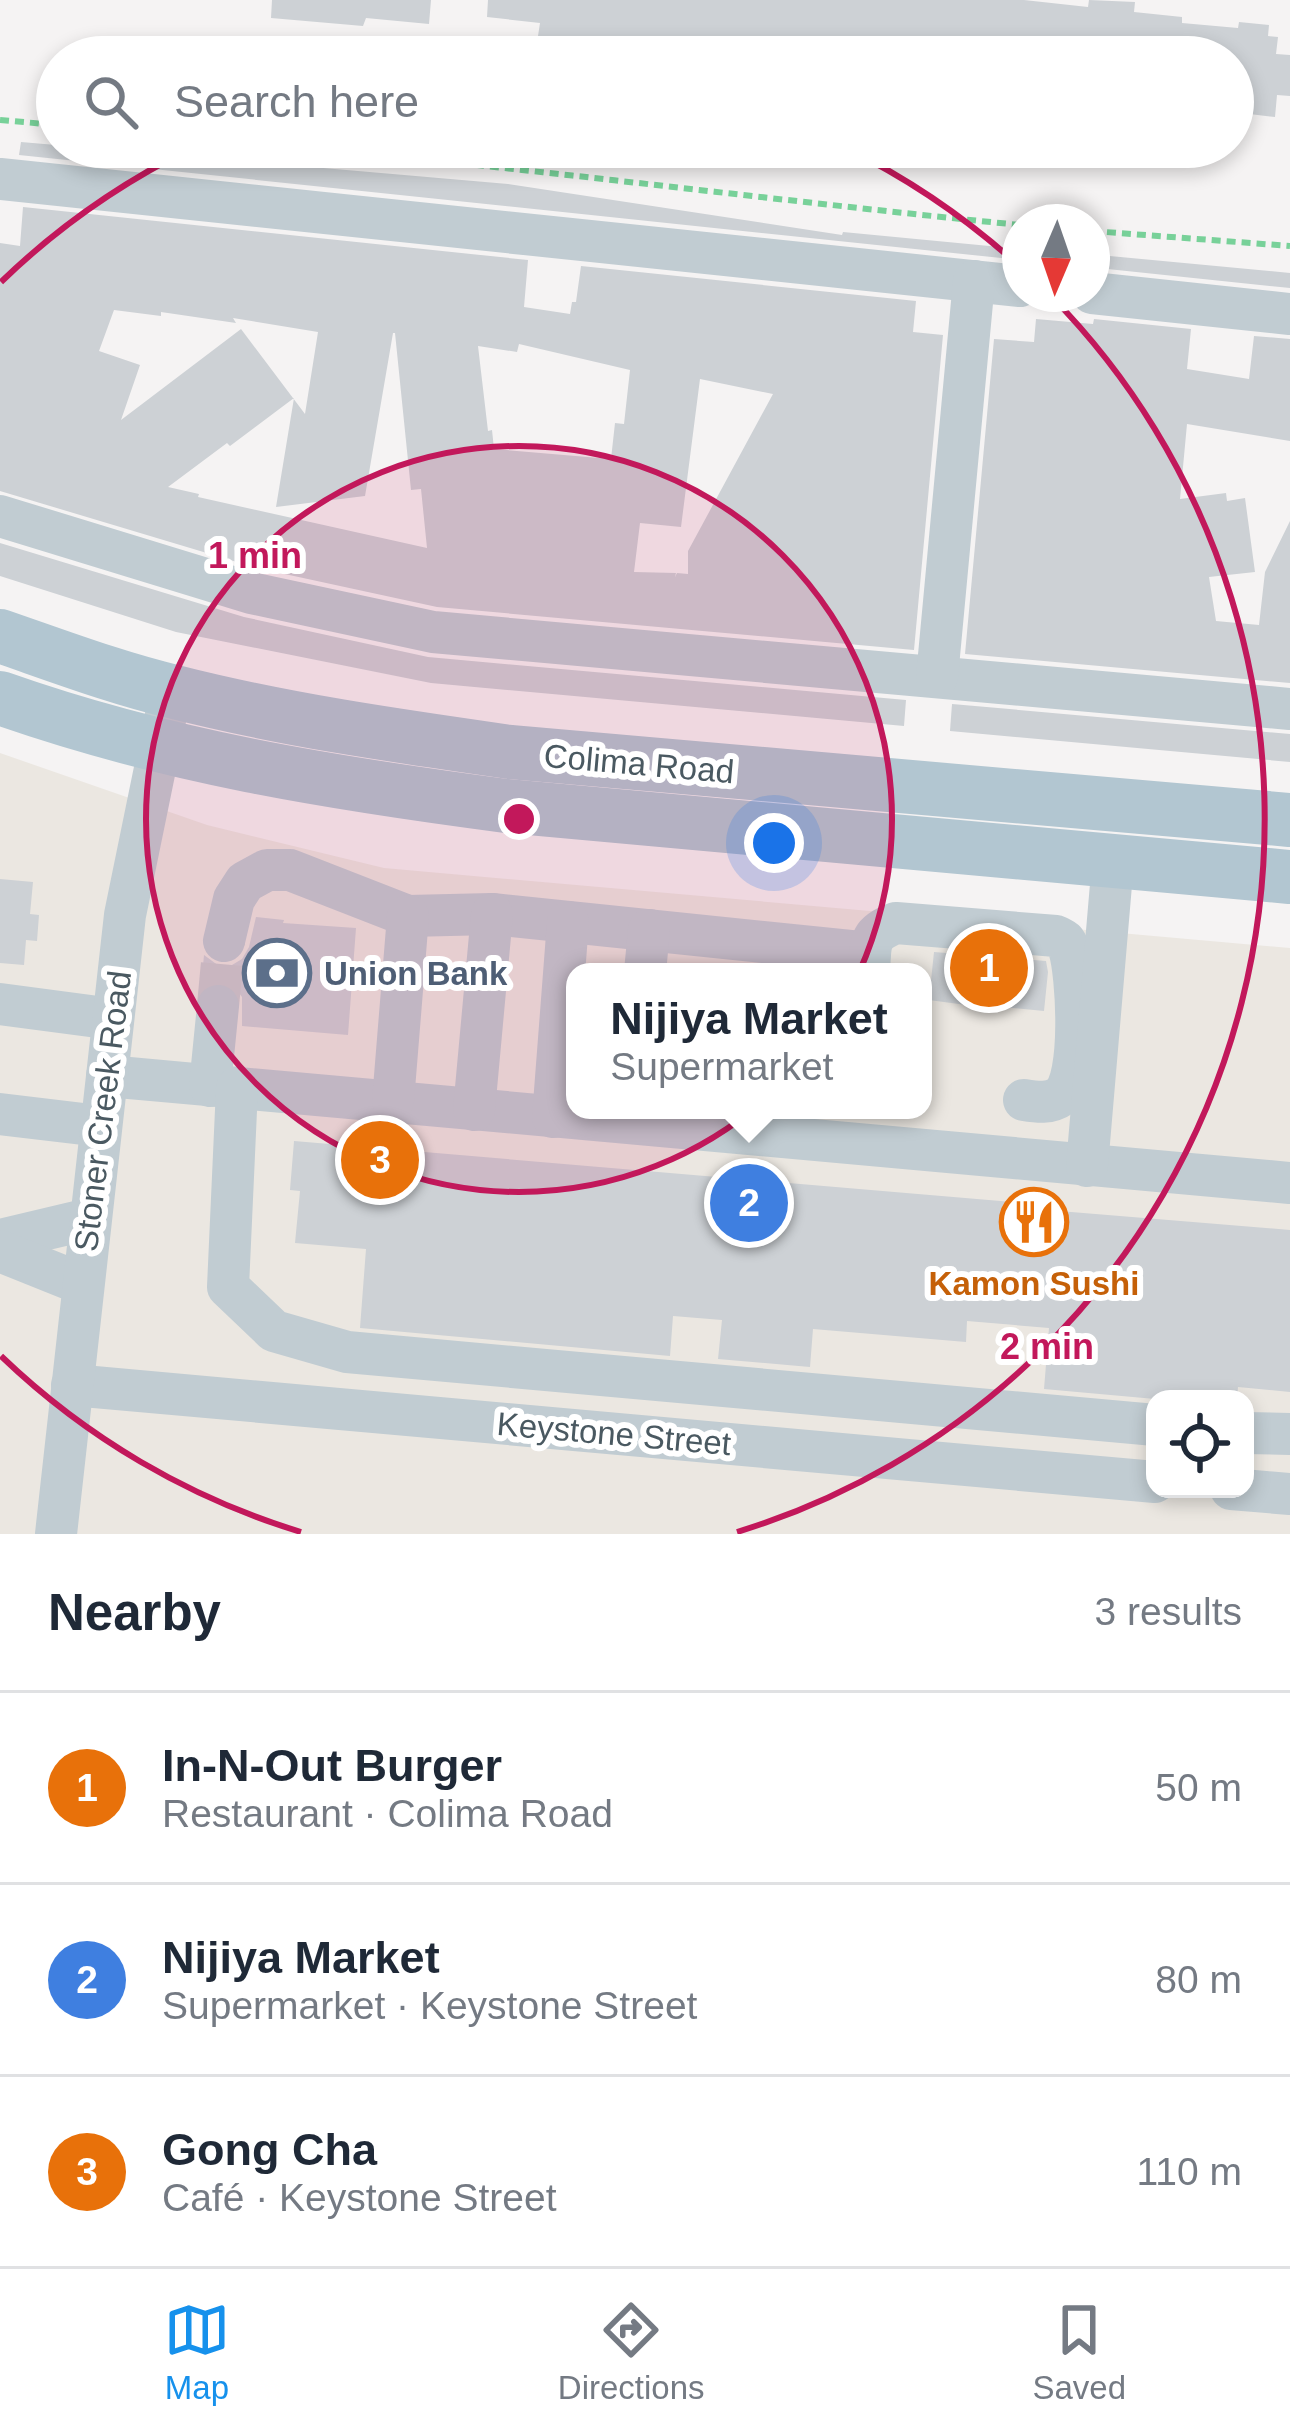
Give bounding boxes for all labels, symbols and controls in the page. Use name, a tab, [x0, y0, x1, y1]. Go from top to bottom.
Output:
search box	[36, 36, 1254, 168]
icon: search	[78, 69, 144, 135]
text: Search here	[174, 76, 419, 127]
north arrow	[1002, 204, 1110, 312]
text: 1 min	[208, 535, 302, 576]
street label: Colima Road	[542, 737, 736, 790]
centre of rings	[498, 798, 540, 840]
your location	[744, 813, 804, 873]
pin: 1	[950, 923, 1028, 1013]
bank icon: Union Bank	[242, 938, 312, 1008]
place label: Union Bank	[324, 955, 508, 992]
popup	[566, 963, 932, 1119]
street label: Stoner Creek Road	[67, 969, 138, 1254]
text: Nijiya Market	[610, 993, 888, 1044]
text: Supermarket	[610, 1045, 833, 1088]
pin: 3	[341, 1115, 419, 1205]
pin: 2	[710, 1158, 788, 1248]
restaurant icon: Kamon Sushi	[999, 1187, 1069, 1257]
place label: Kamon Sushi	[929, 1265, 1139, 1302]
text: 2 min	[1000, 1326, 1094, 1367]
map controls	[1146, 1390, 1254, 1498]
button: locate	[1146, 1390, 1254, 1498]
street label: Keystone Street	[495, 1405, 733, 1462]
text: Nearby	[48, 1584, 221, 1641]
text: 3 results	[1095, 1590, 1242, 1633]
text: In-N-Out Burger	[162, 1740, 502, 1791]
text: 1	[76, 1766, 98, 1809]
text: 50 m	[1155, 1766, 1242, 1809]
text: Restaurant · Colima Road	[162, 1792, 613, 1835]
text: Nijiya Market	[162, 1932, 440, 1983]
text: 2	[76, 1958, 98, 2001]
text: 80 m	[1155, 1958, 1242, 2001]
text: Supermarket · Keystone Street	[162, 1984, 697, 2027]
text: Gong Cha	[162, 2124, 377, 2175]
text: 3	[76, 2150, 98, 2193]
text: 110 m	[1137, 2150, 1242, 2193]
text: Café · Keystone Street	[162, 2176, 557, 2219]
tab: Map	[164, 2297, 230, 2407]
tab: Directions	[558, 2297, 705, 2407]
tab: Saved	[1032, 2297, 1126, 2407]

